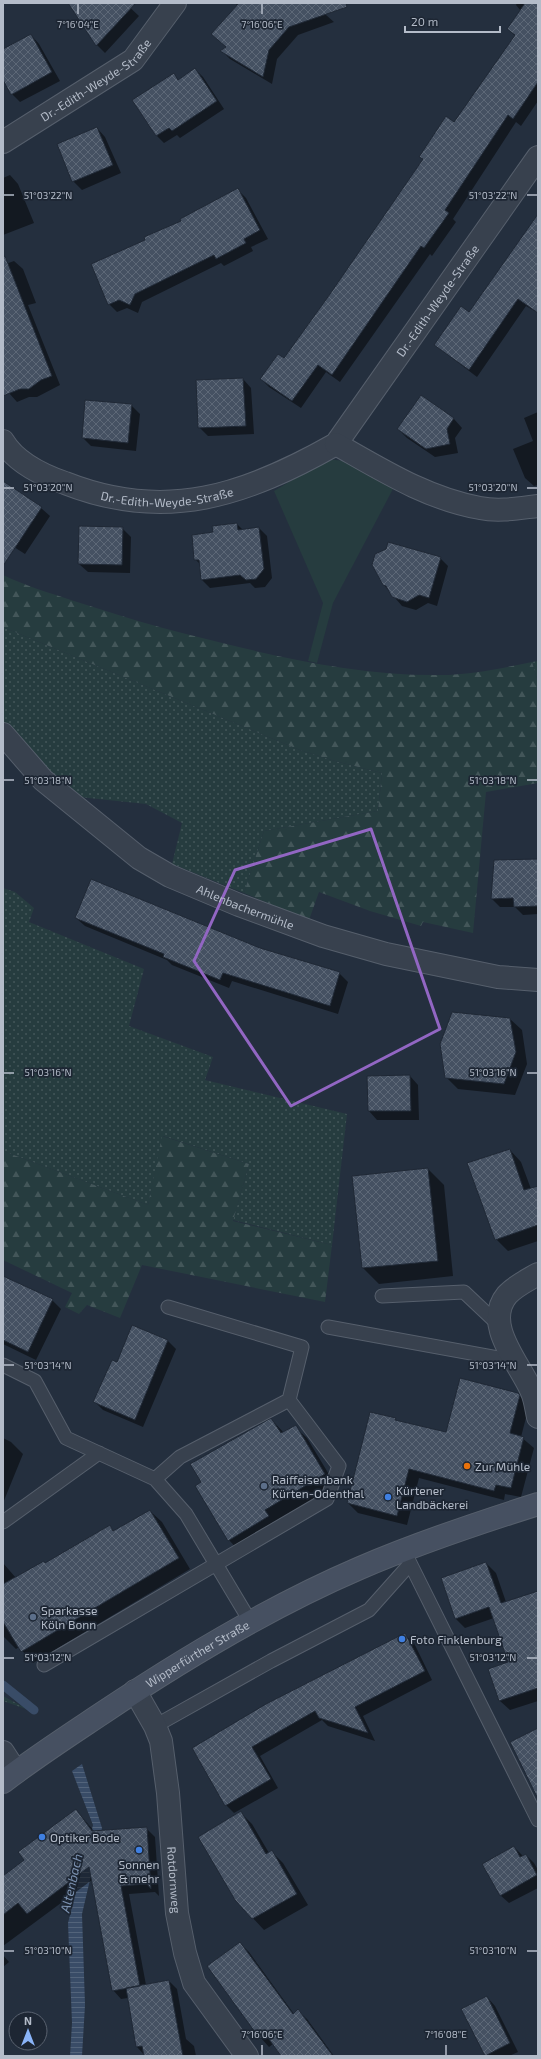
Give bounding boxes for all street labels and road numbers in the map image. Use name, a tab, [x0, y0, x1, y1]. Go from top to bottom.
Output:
street label: Dr.-Edith-Weyde-Straße	[38, 36, 153, 124]
street label: Dr.-Edith-Weyde-Straße	[393, 242, 481, 359]
street label: Dr.-Edith-Weyde-Straße	[99, 484, 235, 509]
street label: Ahlenbachermühle	[195, 881, 296, 932]
street label: Wipperfürther Straße	[143, 1617, 251, 1690]
street label: Rotdornweg	[165, 1846, 184, 1914]

